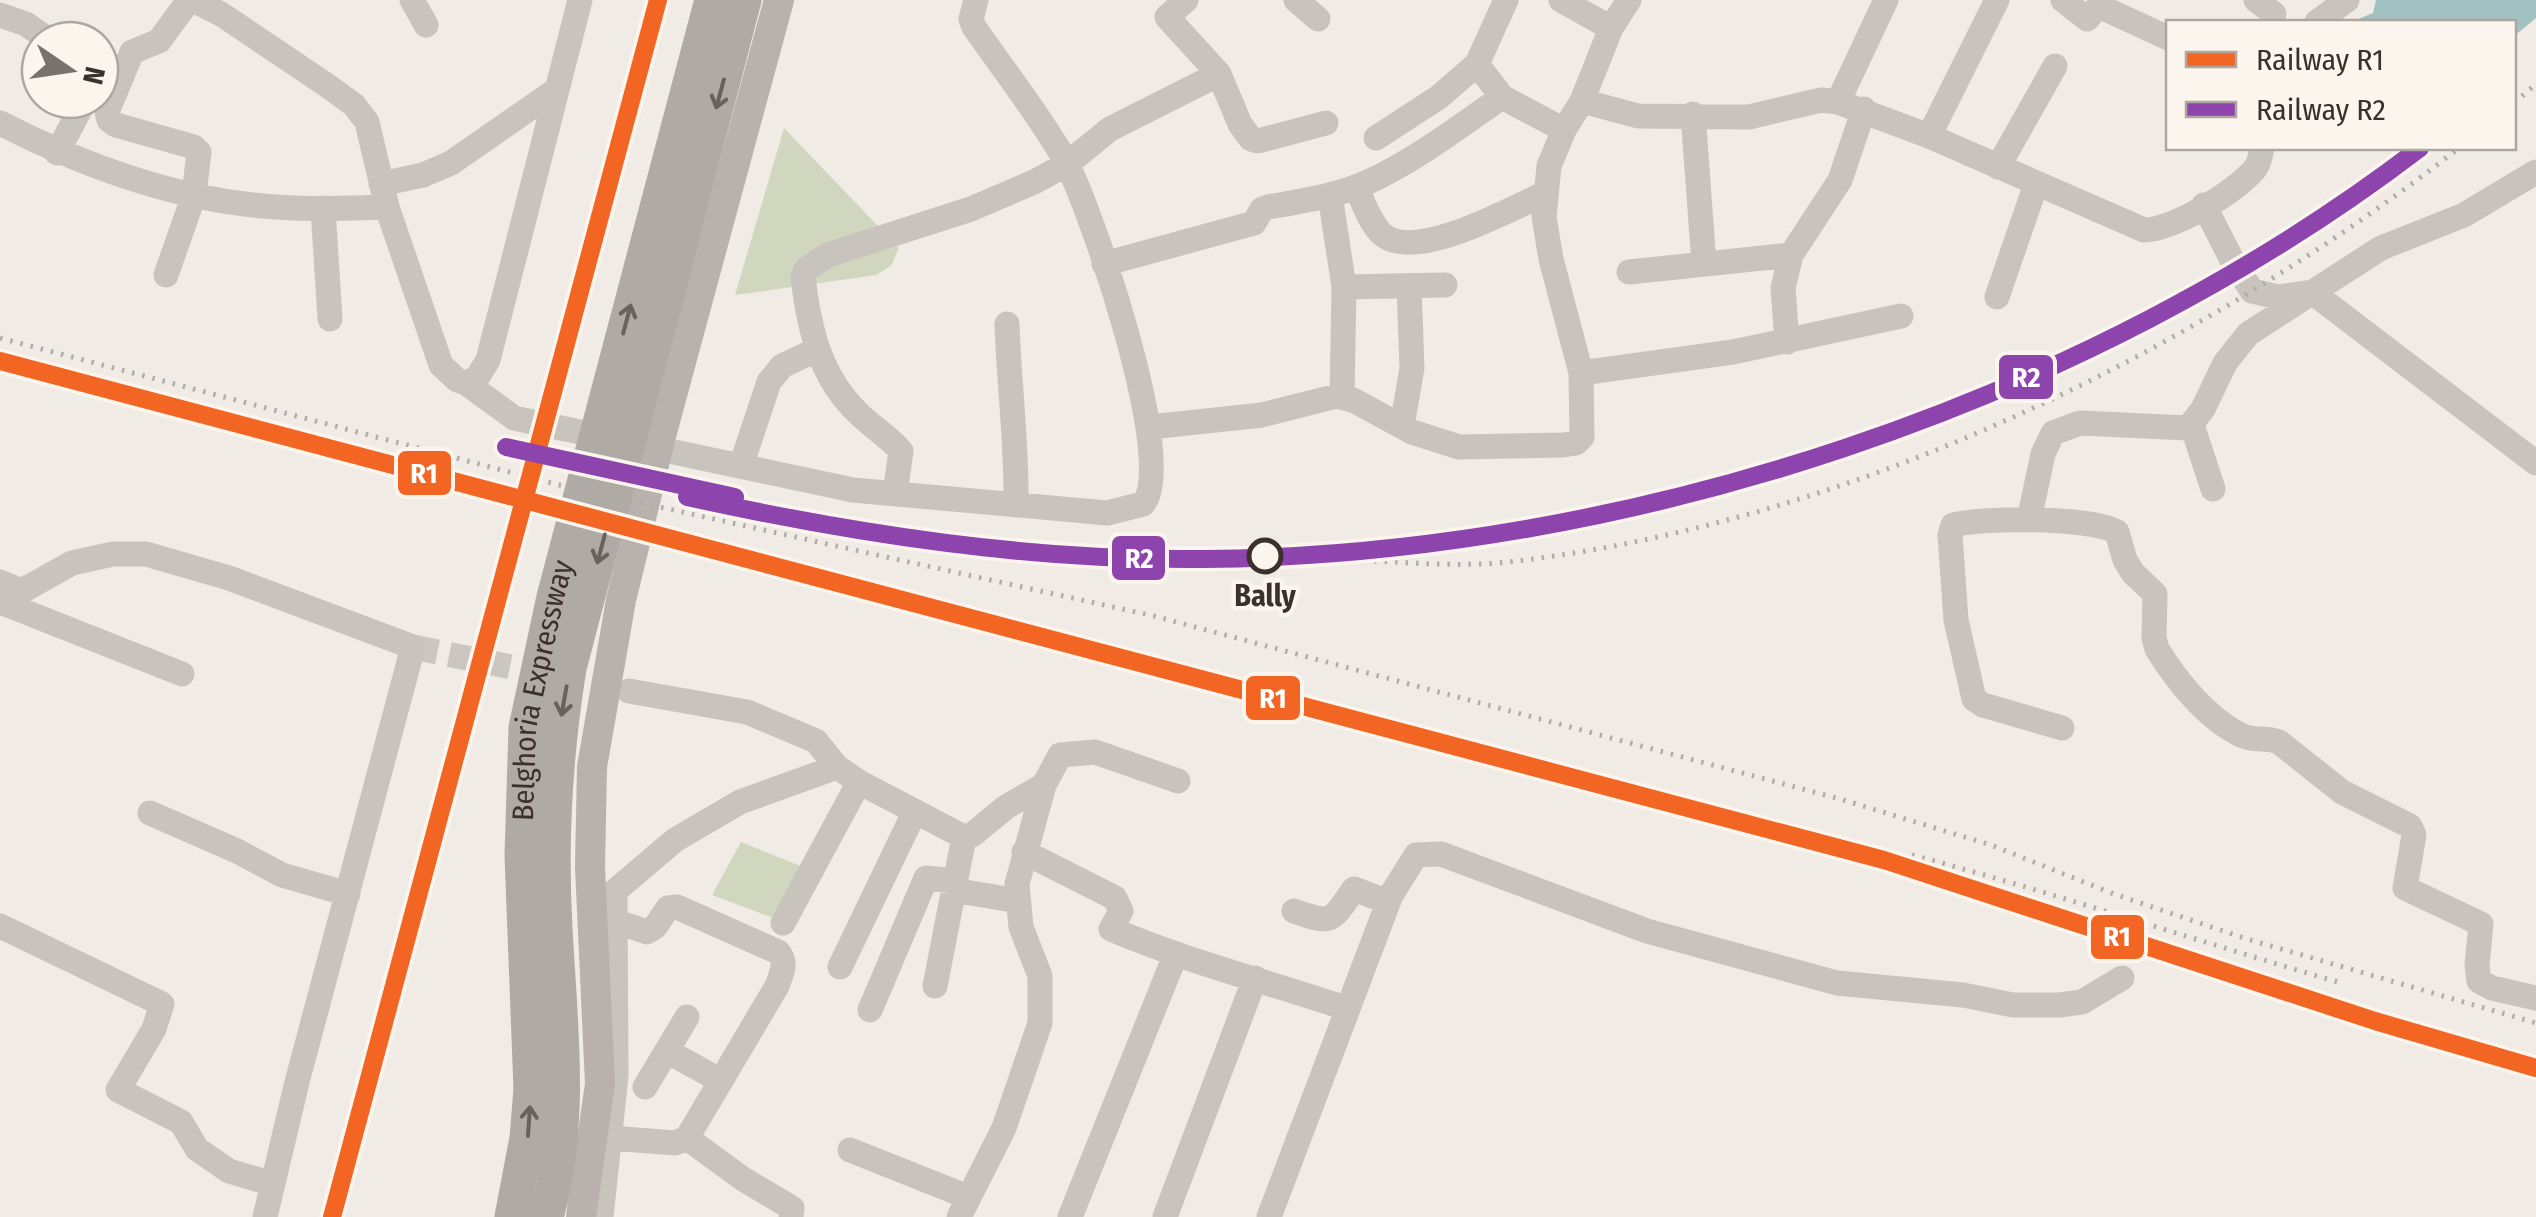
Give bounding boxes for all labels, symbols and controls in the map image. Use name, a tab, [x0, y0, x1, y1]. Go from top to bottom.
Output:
north arrow	[20, 20, 120, 120]
legend	[2166, 20, 2516, 150]
text: Railway R1	[2256, 42, 2384, 78]
text: N	[76, 64, 112, 87]
one-way arrow	[709, 78, 728, 109]
text: Railway R2	[2256, 92, 2386, 128]
one-way arrow	[618, 304, 637, 335]
line badge: R2	[1997, 353, 2055, 401]
text: R2	[2012, 361, 2040, 394]
line badge: R1	[396, 449, 453, 497]
text: R1	[410, 457, 438, 490]
one-way arrow	[590, 533, 609, 564]
line badge: R2	[1110, 534, 1167, 582]
marker: Bally	[1248, 539, 1282, 573]
text: R2	[1125, 542, 1153, 575]
street label: Belghoria Expressway	[505, 556, 581, 822]
place label: Bally	[1234, 578, 1297, 614]
line badge: R1	[1244, 674, 1302, 722]
text: R1	[1259, 682, 1287, 715]
one-way arrow	[554, 684, 573, 717]
line badge: R1	[2089, 913, 2146, 961]
text: R1	[2103, 920, 2131, 953]
one-way arrow	[519, 1106, 538, 1138]

